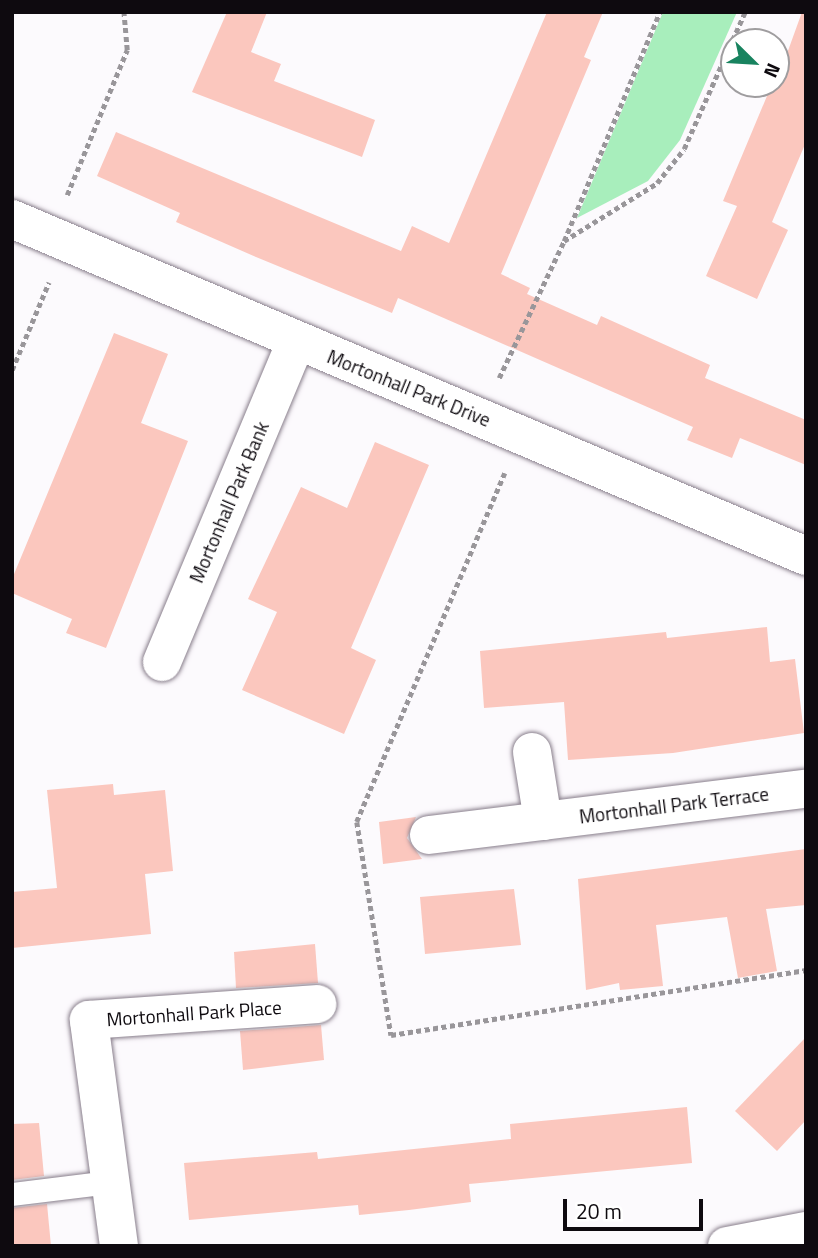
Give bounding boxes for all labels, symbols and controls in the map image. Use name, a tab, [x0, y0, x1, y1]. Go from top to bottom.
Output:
north arrow	[720, 28, 790, 98]
text: N	[757, 59, 789, 83]
street label: Mortonhall Park Drive	[324, 345, 494, 431]
street label: Mortonhall Park Bank	[185, 418, 273, 586]
street label: Mortonhall Park Terrace	[578, 782, 770, 828]
street label: Mortonhall Park Place	[106, 996, 282, 1030]
scale bar	[566, 1184, 706, 1228]
text: 20 m	[576, 1195, 622, 1227]

